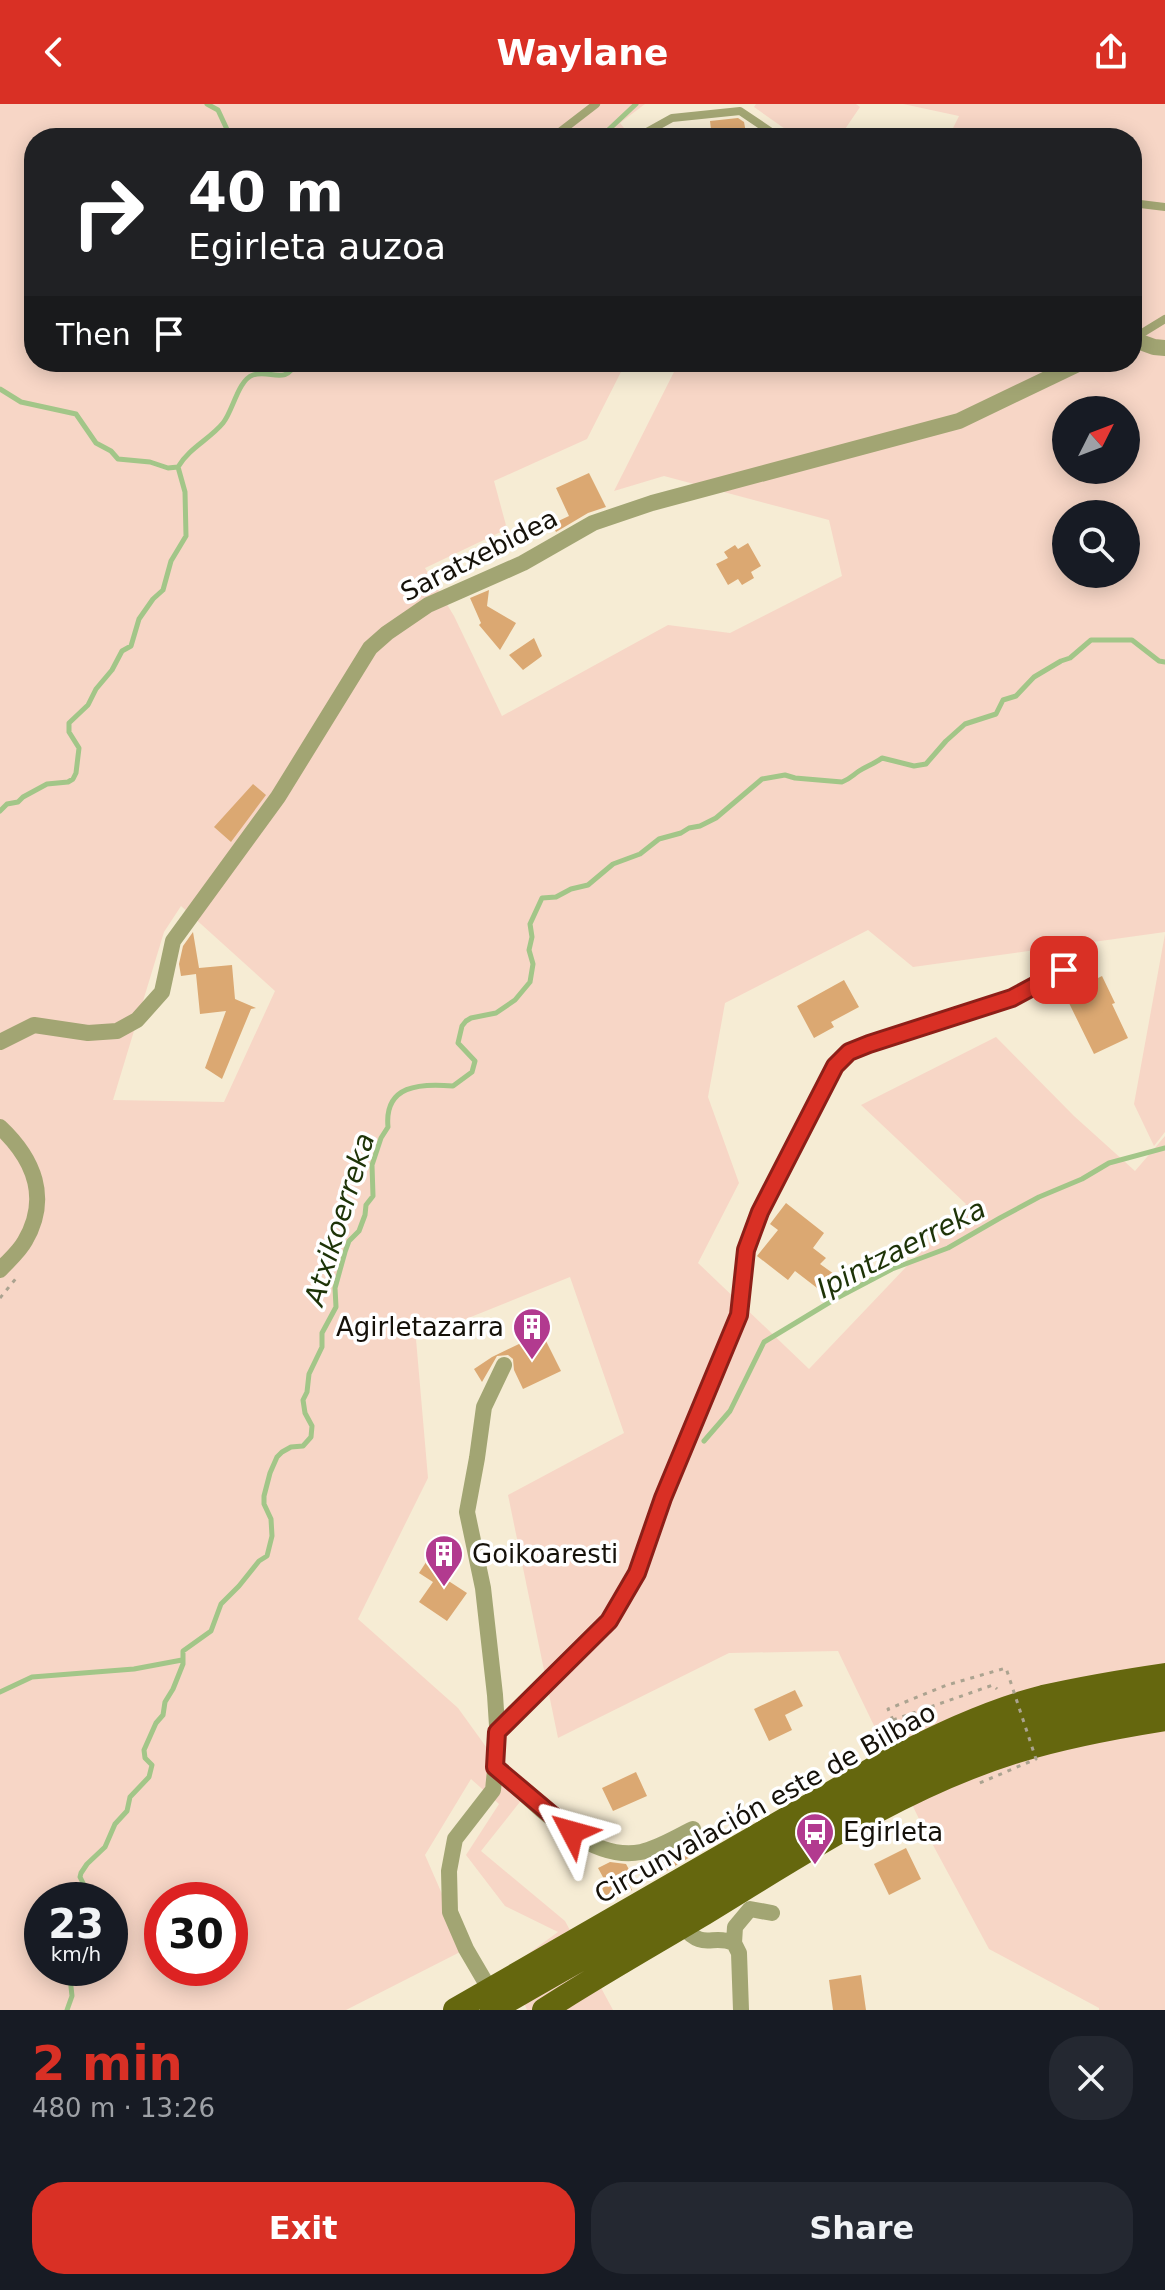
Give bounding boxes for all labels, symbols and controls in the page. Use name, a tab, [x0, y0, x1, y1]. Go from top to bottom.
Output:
icon: back	[32, 30, 76, 74]
icon: share	[1089, 30, 1133, 74]
text: Waylane	[497, 32, 668, 73]
text: 40 m	[188, 159, 344, 224]
icon: right	[56, 160, 160, 264]
text: Egirleta auzoa	[188, 226, 446, 267]
icon: arrive	[147, 312, 191, 356]
text: Then	[56, 317, 131, 352]
north arrow	[1052, 396, 1140, 484]
map controls	[1052, 396, 1140, 588]
button: search	[1052, 500, 1140, 588]
street label: Saratxebidea	[396, 503, 562, 607]
pin	[1030, 936, 1098, 1004]
icon: arrive	[1042, 948, 1086, 992]
water label: Atxikoerreka	[297, 1129, 381, 1311]
water label: Ipintzaerreka	[811, 1192, 991, 1305]
building icon: Agirletazarra	[511, 1306, 553, 1361]
place label: Agirletazarra	[336, 1312, 504, 1342]
building icon: Goikoaresti	[423, 1533, 465, 1588]
place label: Goikoaresti	[472, 1539, 618, 1569]
street label: Circunvalación este de Bilbao	[589, 1697, 941, 1909]
position arrow	[530, 1790, 614, 1874]
bus stop icon: Egirleta	[794, 1811, 836, 1866]
place label: Egirleta	[843, 1817, 943, 1847]
speed limit sign: 30	[144, 1882, 248, 1986]
text: 23	[48, 1901, 104, 1947]
text: km/h	[51, 1942, 101, 1966]
text: 2 min	[32, 2035, 183, 2091]
button: close	[1049, 2036, 1133, 2120]
text: 480 m · 13:26	[32, 2093, 215, 2123]
button: Exit	[32, 2182, 575, 2274]
button: Share	[591, 2182, 1133, 2274]

